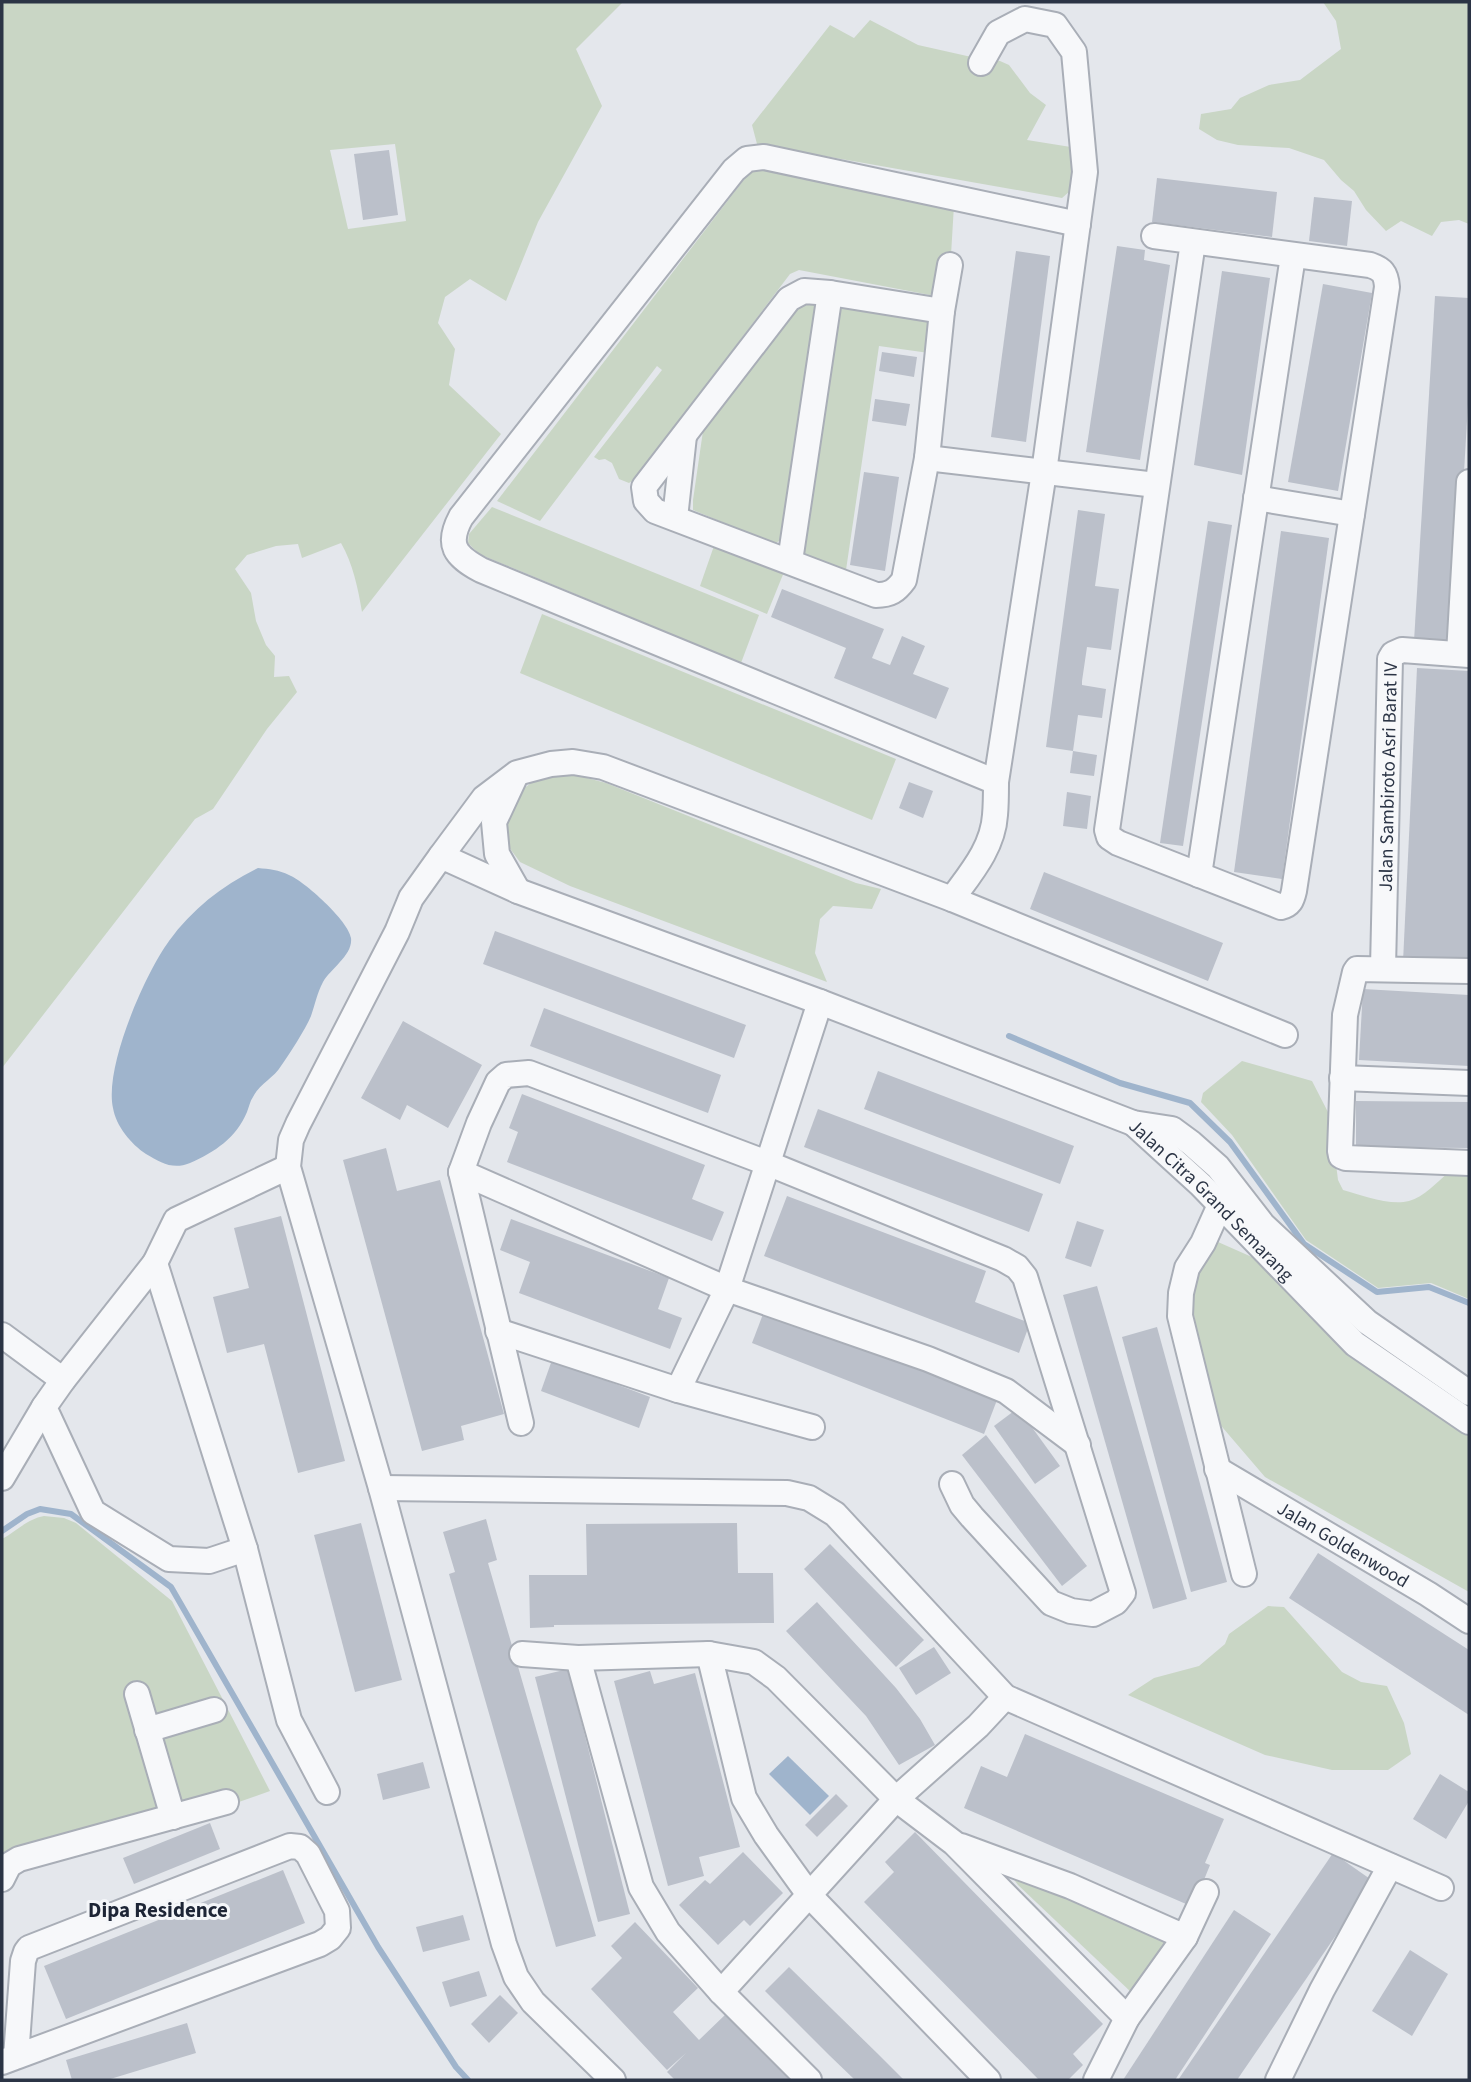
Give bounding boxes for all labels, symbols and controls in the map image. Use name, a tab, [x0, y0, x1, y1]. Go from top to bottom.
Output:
street label: Jalan Sambiroto Asri Barat IV	[1373, 662, 1405, 892]
street label: Jalan Citra Grand Semarang	[1122, 1114, 1300, 1288]
street label: Jalan Goldenwood	[1272, 1496, 1414, 1595]
district label: Dipa Residence	[88, 1895, 228, 1925]

